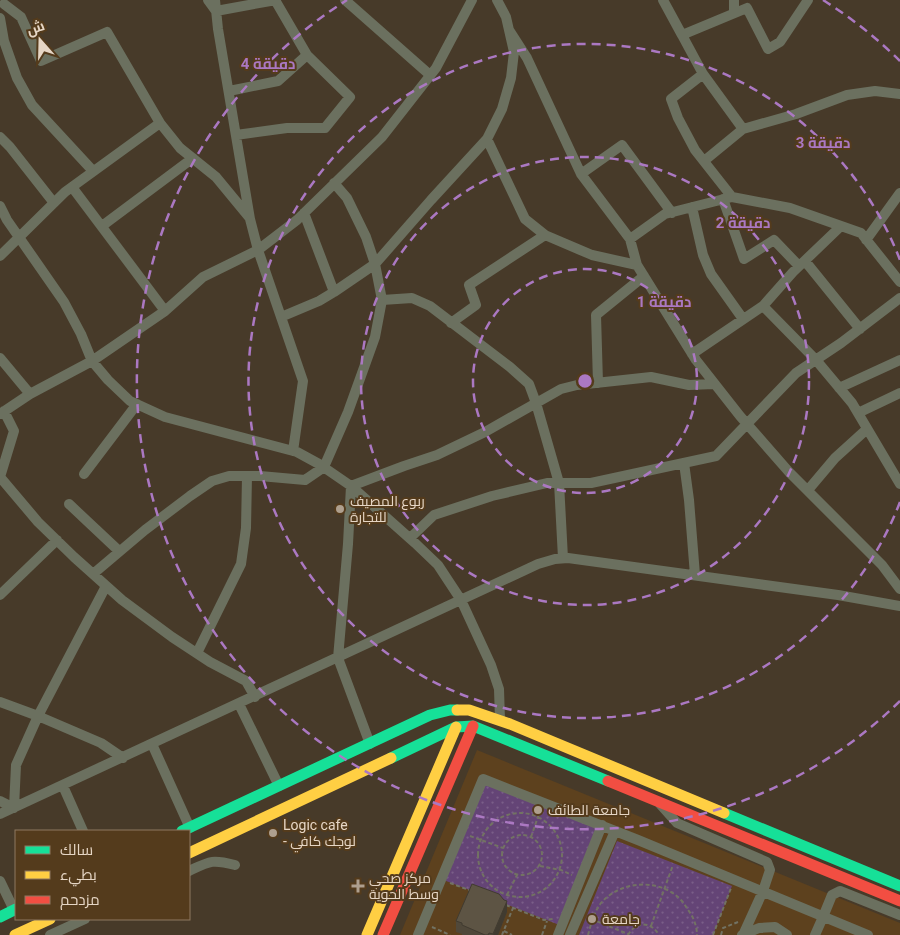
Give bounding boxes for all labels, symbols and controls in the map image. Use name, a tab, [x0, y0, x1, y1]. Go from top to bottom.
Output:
north arrow	[15, 15, 65, 65]
text: ش	[24, 17, 47, 39]
text: 4 دقيقة	[241, 55, 295, 73]
text: 3 دقيقة	[796, 134, 850, 152]
text: 2 دقيقة	[716, 214, 770, 232]
text: 1 دقيقة	[637, 293, 691, 311]
centre of rings	[576, 372, 594, 390]
place label: ربوع المصيف للتجارة	[350, 493, 425, 525]
marker: ربوع المصيف للتجارة	[334, 503, 346, 515]
place label: جامعة الطائف	[548, 802, 630, 818]
marker: جامعة الطائف	[532, 804, 544, 816]
place label: Logic cafe - لوجك كافي	[283, 817, 356, 853]
marker: Logic cafe - لوجك كافي	[267, 827, 279, 839]
legend	[15, 830, 190, 920]
text: سالك	[60, 841, 93, 859]
text: بطيء	[60, 866, 97, 887]
place label: مركز صحي وسط الحوية	[369, 870, 439, 902]
marker: مركز صحي وسط الحوية	[351, 879, 365, 893]
text: مزدحم	[60, 891, 100, 910]
place label: جامعة	[602, 911, 640, 927]
marker: جامعة	[586, 913, 598, 925]

